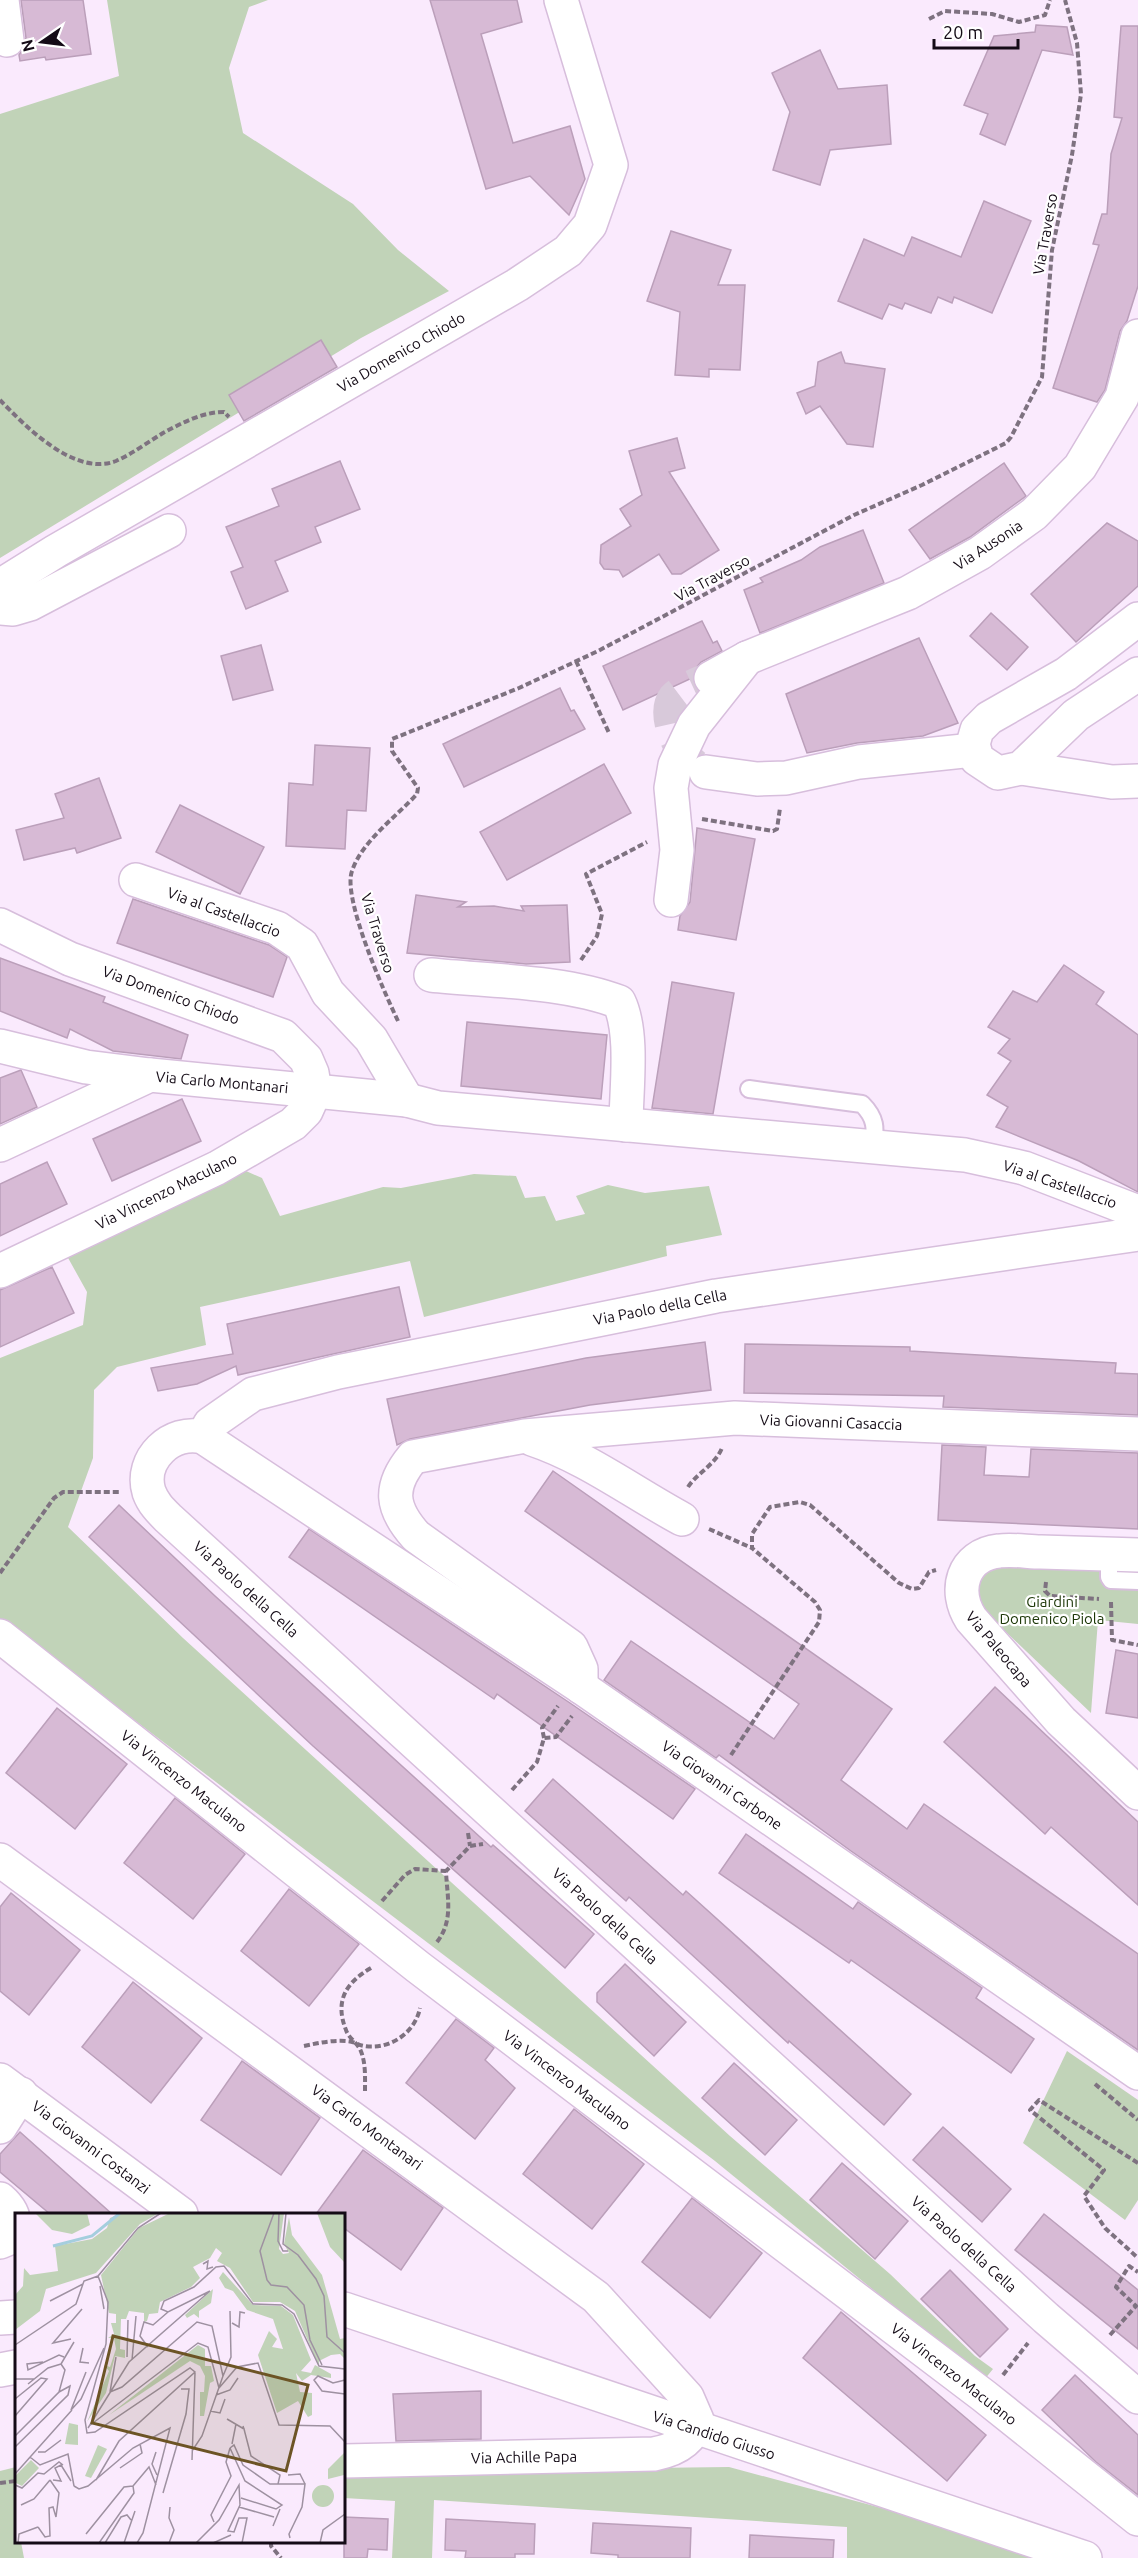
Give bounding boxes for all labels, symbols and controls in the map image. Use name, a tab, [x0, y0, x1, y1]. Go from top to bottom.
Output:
north arrow	[12, 12, 72, 72]
scale bar	[934, 12, 1018, 50]
text: 20 m	[943, 22, 983, 42]
text: N	[17, 38, 38, 54]
street label: Via Traverso	[1029, 192, 1061, 276]
street label: Via Domenico Chiodo	[334, 309, 468, 395]
street label: Via Ausonia	[951, 517, 1025, 573]
street label: Via Traverso	[672, 551, 752, 605]
street label: Via al Castellaccio	[165, 884, 283, 940]
street label: Via Traverso	[358, 891, 398, 975]
street label: Via Domenico Chiodo	[100, 962, 242, 1028]
street label: Via Carlo Montanari	[155, 1068, 289, 1096]
street label: Via Vincenzo Maculano	[93, 1149, 239, 1233]
street label: Via al Castellaccio	[1001, 1157, 1119, 1211]
street label: Via Paolo della Cella	[592, 1286, 728, 1328]
street label: Via Giovanni Casaccia	[759, 1411, 903, 1433]
street label: Via Paolo della Cella	[190, 1537, 302, 1641]
park label: Giardini Domenico Piola	[999, 1593, 1105, 1627]
street label: Via Paleocapa	[962, 1608, 1036, 1690]
street label: Via Vincenzo Maculano	[118, 1727, 250, 1835]
street label: Via Giovanni Carbone	[658, 1737, 786, 1833]
street label: Via Paolo della Cella	[549, 1864, 661, 1968]
street label: Via Vincenzo Maculano	[500, 2027, 634, 2133]
street label: Via Carlo Montanari	[308, 2081, 426, 2173]
street label: Via Giovanni Costanzi	[29, 2097, 153, 2197]
street label: Via Paolo della Cella	[908, 2192, 1020, 2296]
inset map	[15, 2213, 345, 2543]
street label: Via Vincenzo Maculano	[888, 2320, 1020, 2428]
street label: Via Candido Giusso	[651, 2407, 777, 2463]
street label: Via Achille Papa	[471, 2448, 577, 2466]

